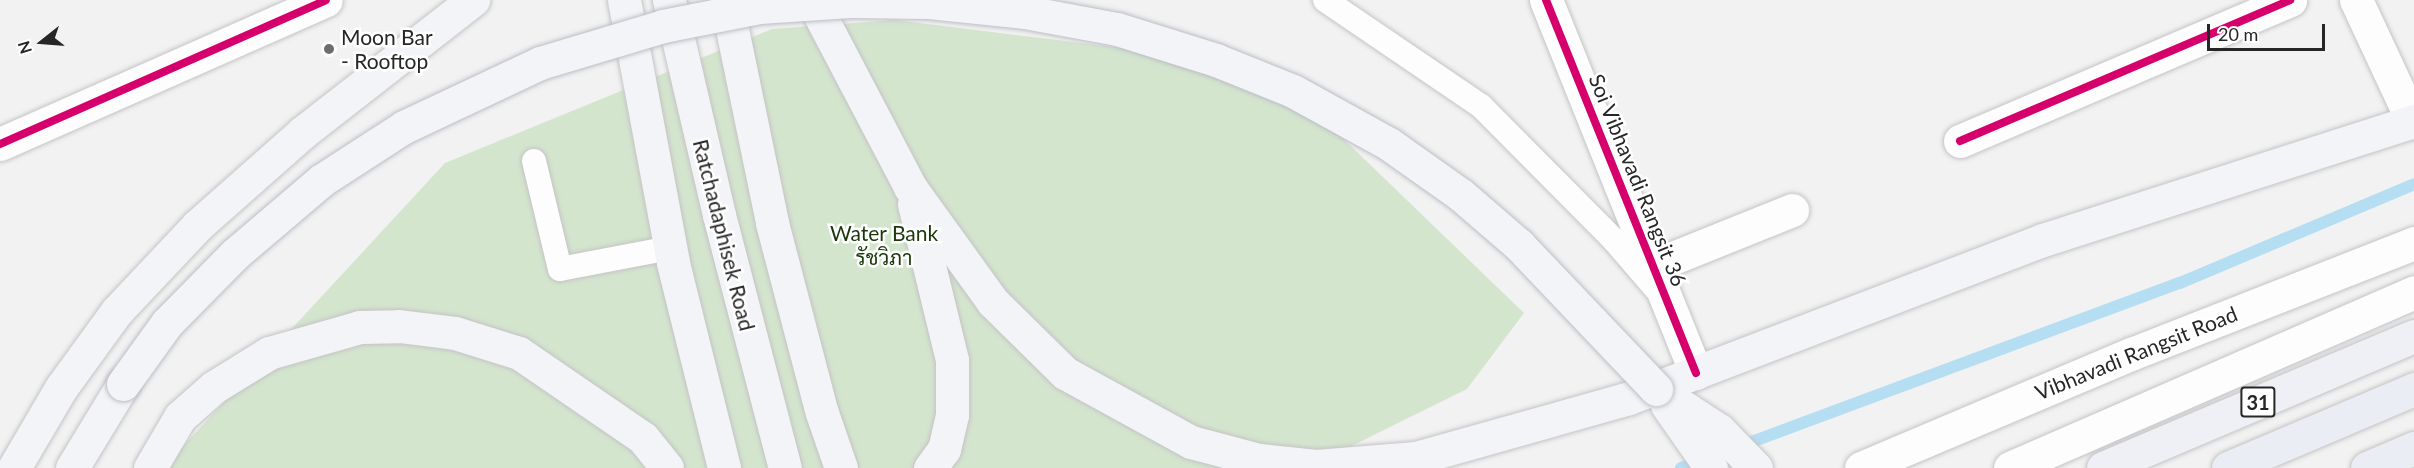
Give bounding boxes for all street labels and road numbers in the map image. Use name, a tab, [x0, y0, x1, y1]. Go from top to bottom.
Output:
street label: Soi Vibhavadi Rangsit 36	[1584, 70, 1692, 290]
street label: Ratchadaphisek Road	[688, 137, 760, 333]
street label: Vibhavadi Rangsit Road	[2031, 301, 2241, 405]
road number: 31	[2240, 385, 2276, 419]

